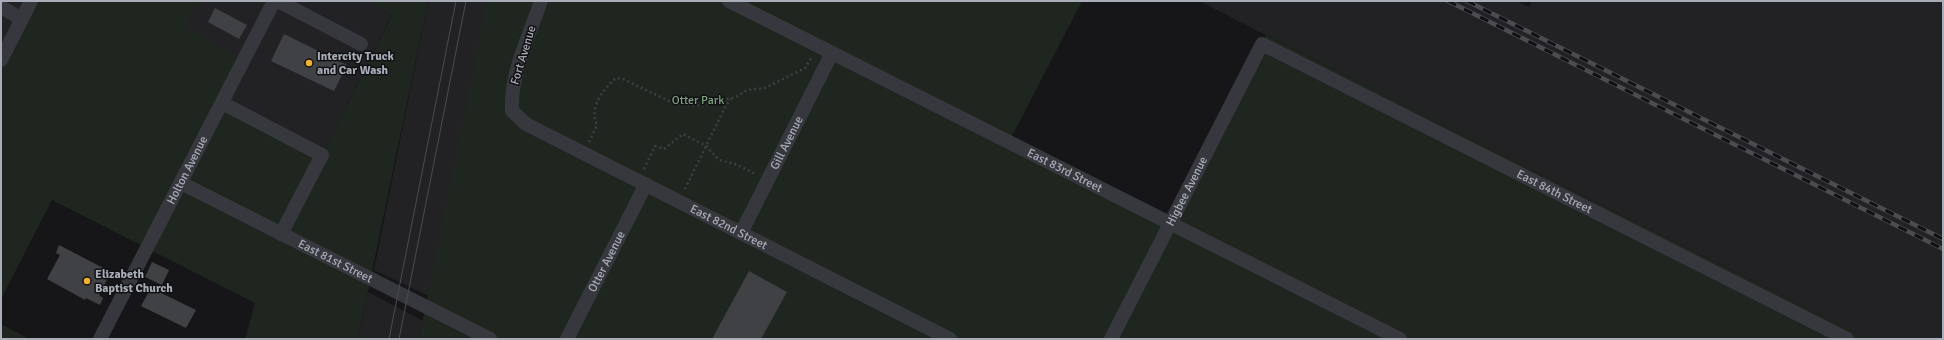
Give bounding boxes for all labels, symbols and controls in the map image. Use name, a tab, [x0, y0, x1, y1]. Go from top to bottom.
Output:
street label: Fort Avenue	[507, 24, 540, 87]
place label: Intercity Truck and Car Wash	[317, 49, 394, 78]
marker: Intercity Truck and Car Wash	[304, 58, 314, 68]
park label: Otter Park	[672, 93, 724, 108]
street label: Gill Avenue	[767, 114, 807, 172]
street label: Holton Avenue	[164, 134, 211, 207]
street label: East 83rd Street	[1024, 145, 1105, 196]
street label: Higbee Avenue	[1163, 154, 1211, 229]
street label: East 84th Street	[1514, 167, 1595, 217]
street label: East 82nd Street	[687, 201, 770, 253]
street label: Otter Avenue	[585, 229, 629, 295]
street label: East 81st Street	[296, 236, 375, 286]
place label: Elizabeth Baptist Church	[95, 267, 173, 296]
marker: Elizabeth Baptist Church	[82, 276, 92, 286]

